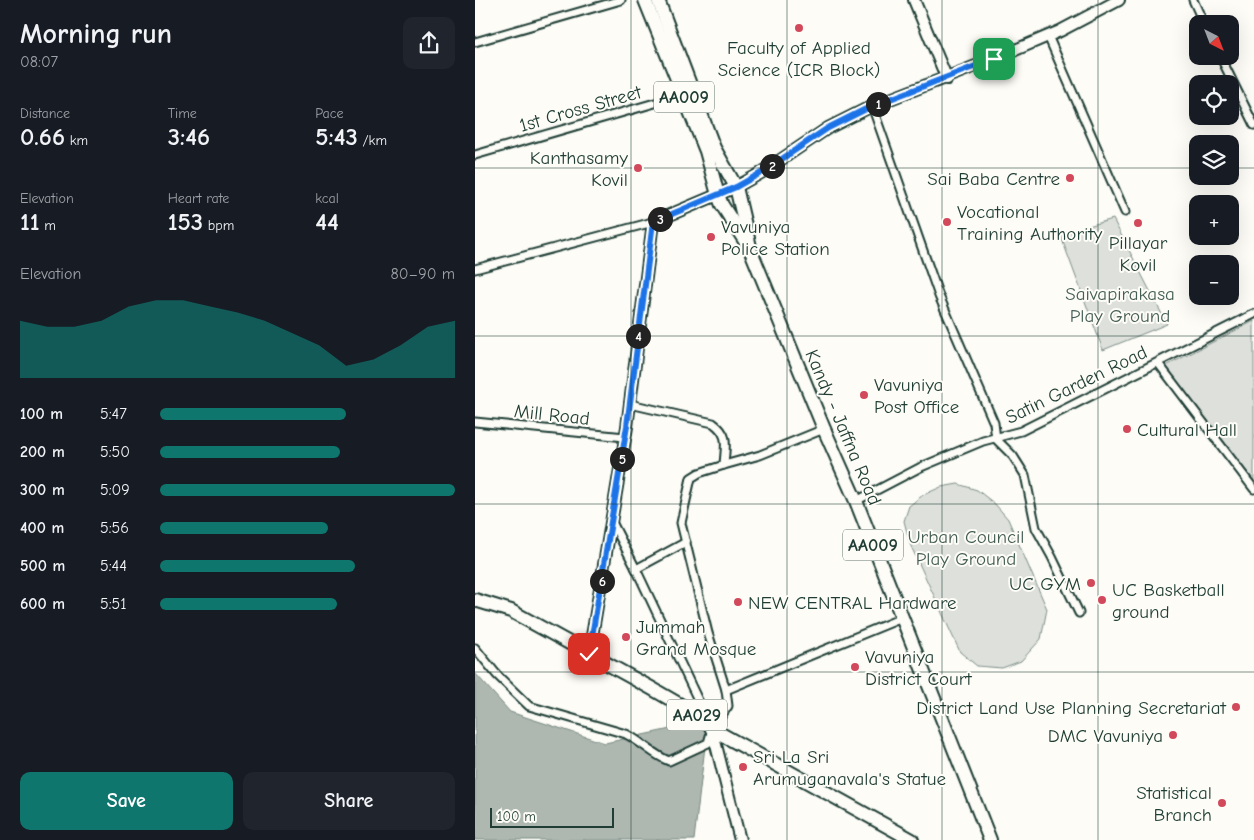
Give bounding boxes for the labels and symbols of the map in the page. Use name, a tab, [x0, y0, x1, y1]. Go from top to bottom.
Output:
north arrow	[1189, 15, 1239, 65]
marker: Faculty of Applied Science (ICR Block)	[793, 22, 805, 34]
place label: Faculty of Applied Science (ICR Block)	[718, 37, 880, 81]
pin	[973, 38, 1015, 80]
street label: 1st Cross Street	[517, 81, 644, 137]
road number: AA009	[654, 81, 714, 112]
pin: 1	[865, 92, 891, 116]
place label: Kanthasamy Kovil	[530, 147, 629, 191]
pin: 2	[759, 154, 785, 178]
marker: Kanthasamy Kovil	[632, 162, 644, 174]
place label: Sai Baba Centre	[927, 168, 1060, 190]
marker: Sai Baba Centre	[1064, 172, 1076, 184]
place label: Vocational Training Authority	[957, 201, 1103, 245]
pin: 3	[647, 206, 673, 232]
place label: Vavuniya Police Station	[721, 216, 830, 260]
marker: Vocational Training Authority	[941, 216, 953, 228]
marker: Pillayar Kovil	[1132, 217, 1144, 229]
marker: Vavuniya Police Station	[705, 231, 717, 243]
place label: Pillayar Kovil	[1109, 232, 1168, 276]
park label: Saivapirakasa Play Ground	[1065, 283, 1175, 327]
pin: 4	[625, 324, 651, 348]
street label: Satin Garden Road	[1002, 341, 1151, 429]
street label: Kandy - Jaffna Road	[800, 346, 886, 508]
place label: Vavuniya Post Office	[874, 374, 959, 418]
marker: Vavuniya Post Office	[858, 389, 870, 401]
street label: Mill Road	[513, 400, 591, 430]
place label: Cultural Hall	[1137, 419, 1237, 441]
marker: Cultural Hall	[1121, 423, 1133, 435]
pin: 5	[609, 446, 635, 472]
park label: Urban Council Play Ground	[907, 526, 1025, 570]
road number: AA009	[843, 530, 903, 560]
pin: 6	[589, 568, 615, 594]
place label: UC GYM	[1009, 573, 1081, 595]
marker: UC GYM	[1085, 577, 1097, 589]
place label: UC Basketball ground	[1112, 579, 1225, 623]
place label: NEW CENTRAL Hardware	[748, 592, 957, 614]
marker: UC Basketball ground	[1096, 594, 1108, 606]
marker: NEW CENTRAL Hardware	[732, 596, 744, 608]
place label: Jummah Grand Mosque	[636, 616, 756, 660]
marker: Jummah Grand Mosque	[620, 631, 632, 643]
pin	[568, 633, 610, 675]
place label: Vavuniya District Court	[865, 646, 972, 690]
marker: Vavuniya District Court	[849, 661, 861, 673]
place label: District Land Use Planning Secretariat	[916, 697, 1227, 719]
road number: AA029	[667, 700, 727, 730]
marker: District Land Use Planning Secretariat	[1230, 701, 1242, 713]
place label: DMC Vavuniya	[1048, 725, 1163, 747]
marker: DMC Vavuniya	[1167, 729, 1179, 741]
place label: Sri La Sri Arumuganavala's Statue	[753, 746, 946, 790]
marker: Sri La Sri Arumuganavala's Statue	[737, 761, 749, 773]
place label: Statistical Branch	[1136, 782, 1212, 826]
marker: Statistical Branch	[1216, 797, 1228, 809]
scale bar	[490, 805, 614, 828]

